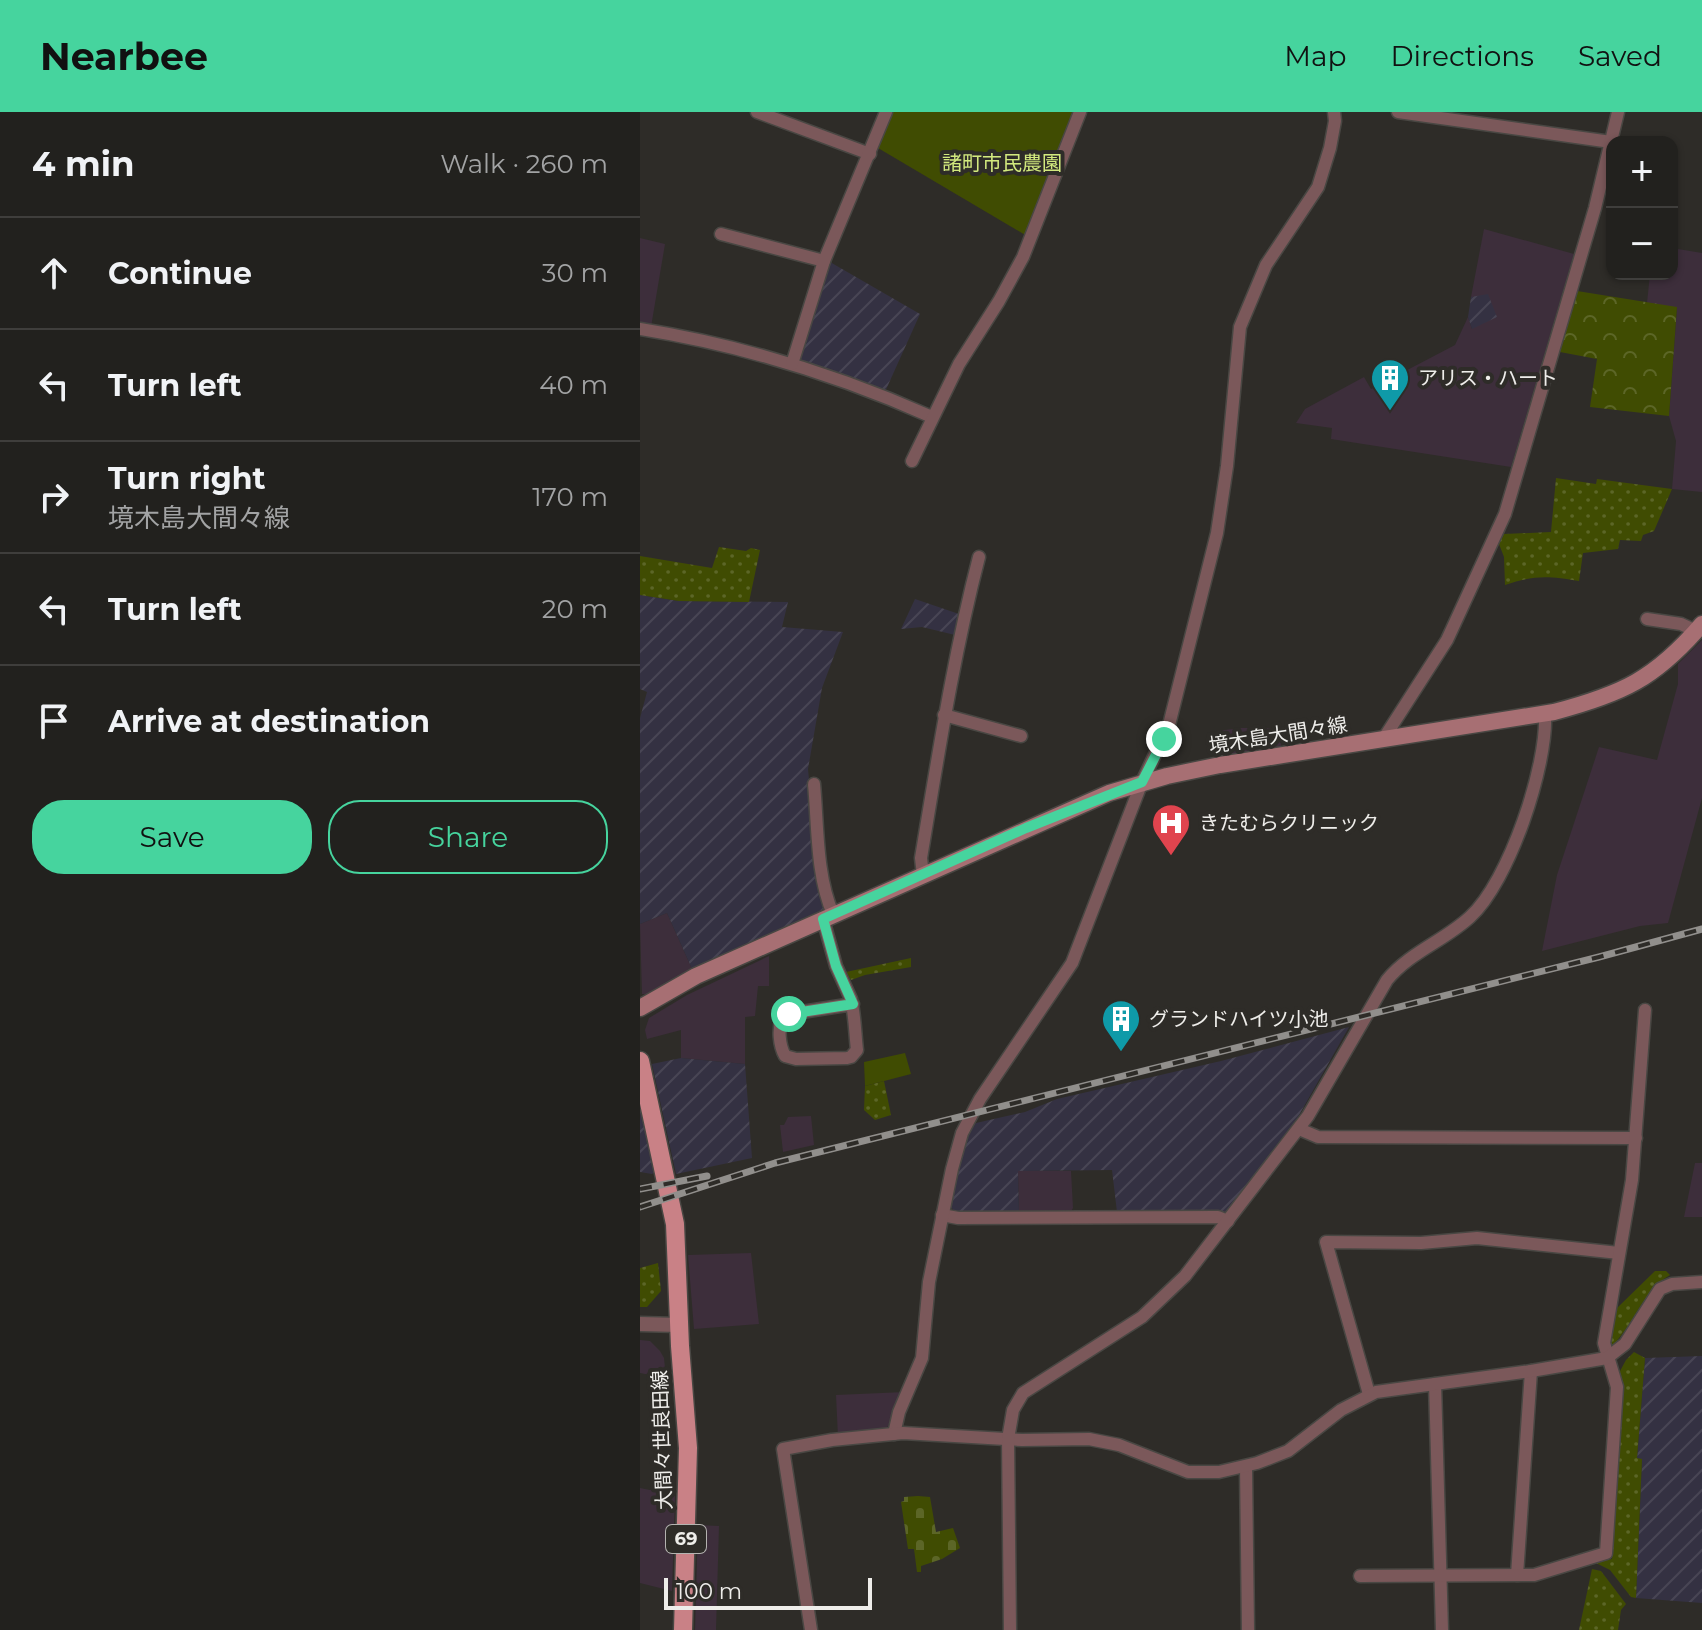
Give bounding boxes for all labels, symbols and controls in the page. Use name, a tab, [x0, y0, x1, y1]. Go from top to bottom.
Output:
text: Nearbee	[40, 33, 208, 80]
text: Map	[1284, 39, 1346, 73]
text: Directions	[1390, 39, 1534, 73]
text: Saved	[1578, 39, 1662, 73]
map controls	[1606, 136, 1678, 280]
button: +	[1606, 136, 1678, 208]
text: 4 min	[32, 143, 134, 185]
text: Walk · 260 m	[440, 148, 608, 180]
park label: 諸町市民農園	[942, 151, 1062, 175]
button: −	[1606, 208, 1678, 280]
icon: ahead	[32, 251, 76, 295]
text: Continue	[108, 255, 252, 292]
text: 30 m	[542, 257, 608, 289]
building icon: アリス・ハート	[1369, 357, 1411, 412]
icon: left	[32, 363, 76, 407]
place label: アリス・ハート	[1418, 366, 1558, 390]
text: Turn left	[108, 367, 241, 404]
text: 40 m	[539, 369, 608, 401]
text: Turn right	[108, 460, 265, 497]
icon: right	[32, 475, 76, 519]
text: 170 m	[532, 481, 608, 513]
text: 境木島大間々線	[108, 502, 290, 534]
icon: left	[32, 587, 76, 631]
text: Turn left	[108, 591, 241, 628]
text: 20 m	[542, 593, 608, 625]
icon: arrive	[32, 699, 76, 743]
text: Arrive at destination	[108, 703, 430, 740]
street label: 境木島大間々線	[1207, 712, 1349, 758]
route end	[1146, 721, 1182, 757]
button: Save	[32, 800, 312, 874]
button: Share	[328, 800, 608, 874]
hospital icon: きたむらクリニック	[1150, 802, 1192, 857]
place label: きたむらクリニック	[1199, 811, 1379, 835]
route start	[771, 996, 807, 1032]
building icon: グランドハイツ小池	[1100, 998, 1142, 1053]
place label: グランドハイツ小池	[1149, 1007, 1329, 1031]
street label: 大間々世良田線	[648, 1370, 676, 1510]
road number: 69	[666, 1525, 706, 1553]
scale bar	[664, 1574, 872, 1610]
text: 100 m	[676, 1578, 742, 1605]

